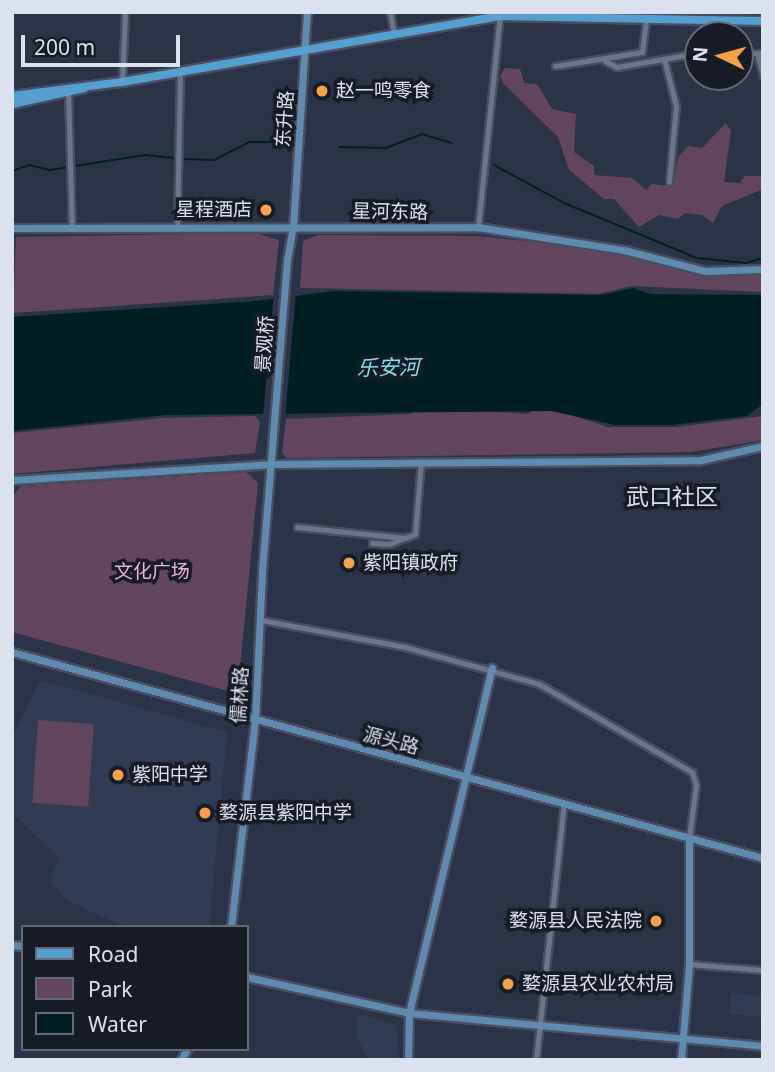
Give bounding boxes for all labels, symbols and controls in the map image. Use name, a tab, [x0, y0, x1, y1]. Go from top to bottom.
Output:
scale bar	[24, 21, 184, 65]
north arrow	[684, 21, 754, 91]
text: 200 m	[34, 33, 95, 61]
text: N	[686, 46, 714, 63]
place label: 赵一鸣零食	[336, 80, 431, 102]
marker: 赵一鸣零食	[314, 83, 330, 99]
street label: 东升路	[272, 90, 298, 148]
place label: 星程酒店	[176, 199, 252, 221]
street label: 星河东路	[352, 200, 428, 224]
marker: 星程酒店	[258, 202, 274, 218]
street label: 景观桥	[252, 315, 278, 373]
water label: 乐安河	[356, 354, 420, 380]
district label: 武口社区	[626, 482, 718, 510]
place label: 紫阳镇政府	[363, 552, 458, 574]
marker: 紫阳镇政府	[341, 555, 357, 571]
park label: 文化广场	[114, 561, 190, 583]
street label: 儒林路	[227, 666, 253, 724]
street label: 源头路	[361, 723, 421, 759]
place label: 紫阳中学	[132, 764, 208, 786]
marker: 紫阳中学	[110, 767, 126, 783]
place label: 婺源县紫阳中学	[219, 802, 352, 824]
marker: 婺源县紫阳中学	[197, 805, 213, 821]
place label: 婺源县人民法院	[509, 910, 642, 932]
marker: 婺源县人民法院	[648, 913, 664, 929]
legend	[21, 925, 248, 1051]
text: Road	[88, 940, 138, 968]
place label: 婺源县农业农村局	[522, 973, 674, 995]
text: Park	[88, 975, 132, 1003]
marker: 婺源县农业农村局	[500, 976, 516, 992]
text: Water	[88, 1010, 147, 1038]

